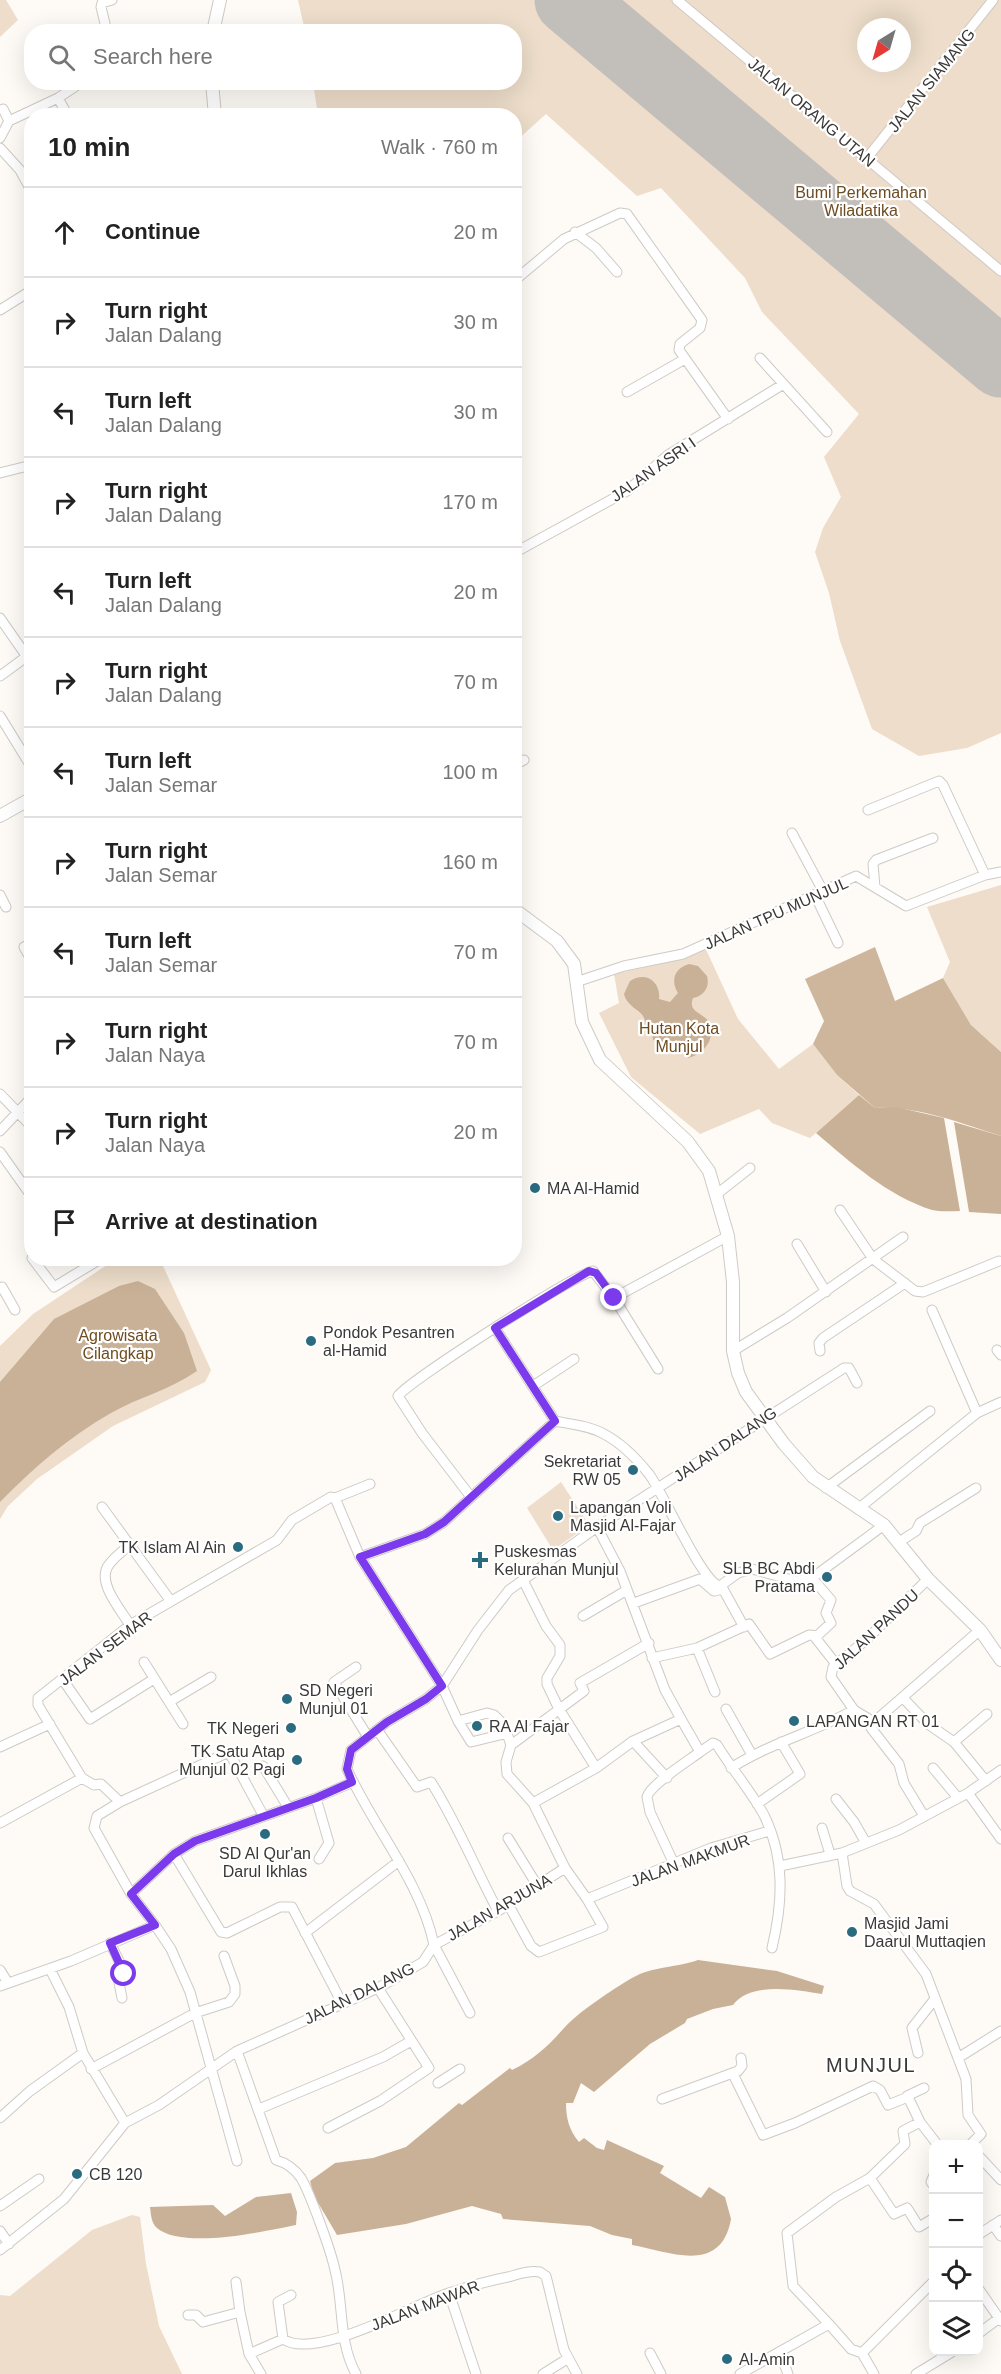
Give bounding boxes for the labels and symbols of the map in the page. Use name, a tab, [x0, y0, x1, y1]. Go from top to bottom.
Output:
north arrow	[857, 18, 911, 72]
street label: JALAN SIAMANG	[884, 25, 978, 135]
street label: JALAN ORANG UTAN	[745, 55, 878, 170]
park label: Bumi Perkemahan Wiladatika	[795, 184, 927, 219]
street label: JALAN ASRI I	[608, 434, 699, 505]
street label: JALAN TPU MUNJUL	[702, 874, 851, 953]
park label: Hutan Kota Munjul	[639, 1020, 719, 1055]
place label: MA Al-Hamid	[547, 1180, 639, 1197]
marker: MA Al-Hamid	[528, 1181, 542, 1195]
route end	[600, 1284, 626, 1310]
place label: Pondok Pesantren al-Hamid	[323, 1324, 455, 1359]
park label: Agrowisata Cilangkap	[78, 1327, 158, 1362]
marker: Pondok Pesantren al-Hamid	[304, 1334, 318, 1348]
street label: JALAN DALANG	[671, 1404, 780, 1485]
place label: Sekretariat RW 05	[544, 1453, 622, 1488]
marker: Sekretariat RW 05	[626, 1463, 640, 1477]
place label: Lapangan Voli Masjid Al-Fajar	[570, 1499, 676, 1534]
marker: Lapangan Voli Masjid Al-Fajar	[551, 1509, 565, 1523]
place label: TK Islam Al Ain	[118, 1539, 226, 1556]
marker: TK Islam Al Ain	[231, 1540, 245, 1554]
place label: Puskesmas Kelurahan Munjul	[494, 1543, 619, 1578]
marker: Puskesmas Kelurahan Munjul	[471, 1551, 489, 1569]
place label: SLB BC Abdi Pratama	[723, 1560, 815, 1595]
marker: SLB BC Abdi Pratama	[820, 1570, 834, 1584]
street label: JALAN PANDU	[831, 1586, 922, 1673]
street label: JALAN SEMAR	[56, 1608, 155, 1689]
place label: SD Negeri Munjul 01	[299, 1682, 373, 1717]
marker: SD Negeri Munjul 01	[280, 1692, 294, 1706]
place label: LAPANGAN RT 01	[806, 1713, 939, 1730]
marker: LAPANGAN RT 01	[787, 1714, 801, 1728]
place label: RA Al Fajar	[489, 1718, 570, 1735]
marker: RA Al Fajar	[470, 1719, 484, 1733]
place label: TK Negeri	[207, 1720, 279, 1737]
marker: TK Negeri	[284, 1721, 298, 1735]
place label: TK Satu Atap Munjul 02 Pagi	[179, 1743, 285, 1778]
marker: TK Satu Atap Munjul 02 Pagi	[290, 1753, 304, 1767]
marker: SD Al Qur'an Darul Ikhlas	[258, 1827, 272, 1841]
street label: JALAN MAKMUR	[628, 1831, 752, 1890]
place label: SD Al Qur'an Darul Ikhlas	[219, 1845, 311, 1880]
street label: JALAN ARJUNA	[444, 1871, 555, 1944]
place label: Masjid Jami Daarul Muttaqien	[864, 1915, 986, 1950]
marker: Masjid Jami Daarul Muttaqien	[845, 1925, 859, 1939]
street label: JALAN DALANG	[302, 1959, 417, 2027]
route start	[110, 1960, 136, 1986]
district label: MUNJUL	[826, 2054, 916, 2076]
place label: CB 120	[89, 2166, 142, 2183]
marker: CB 120	[70, 2167, 84, 2181]
street label: JALAN MAWAR	[369, 2277, 482, 2334]
place label: Al-Amin	[739, 2351, 795, 2368]
marker: Al-Amin	[720, 2352, 734, 2366]

